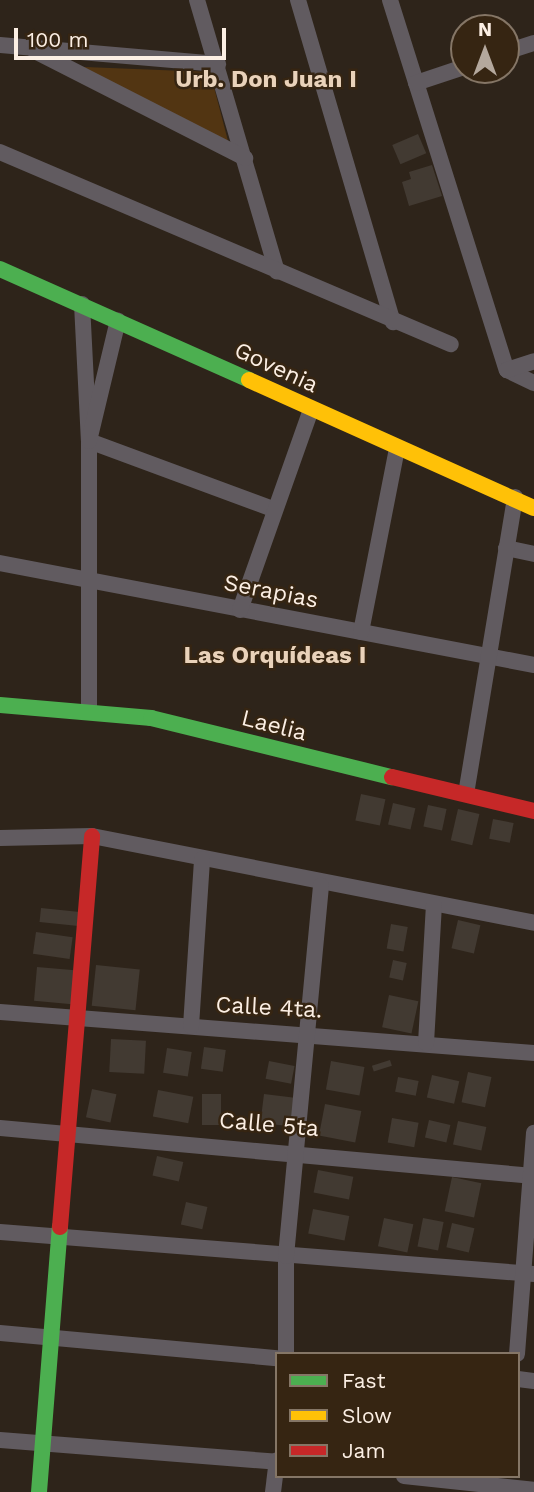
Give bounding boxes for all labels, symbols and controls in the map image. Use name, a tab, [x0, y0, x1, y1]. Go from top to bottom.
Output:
scale bar	[18, 14, 229, 58]
north arrow	[450, 14, 520, 84]
text: N	[478, 18, 492, 41]
text: 100 m	[27, 27, 89, 52]
district label: Urb. Don Juan I	[175, 66, 357, 94]
street label: Govenia	[230, 337, 322, 399]
street label: Serapias	[221, 569, 321, 615]
district label: Las Orquídeas I	[184, 642, 366, 670]
street label: Laelia	[239, 705, 309, 747]
street label: Calle 4ta.	[215, 991, 323, 1025]
street label: Calle 5ta	[218, 1107, 320, 1143]
legend	[275, 1352, 520, 1478]
text: Fast	[342, 1368, 386, 1393]
text: Slow	[342, 1403, 392, 1428]
text: Jam	[342, 1438, 385, 1463]

